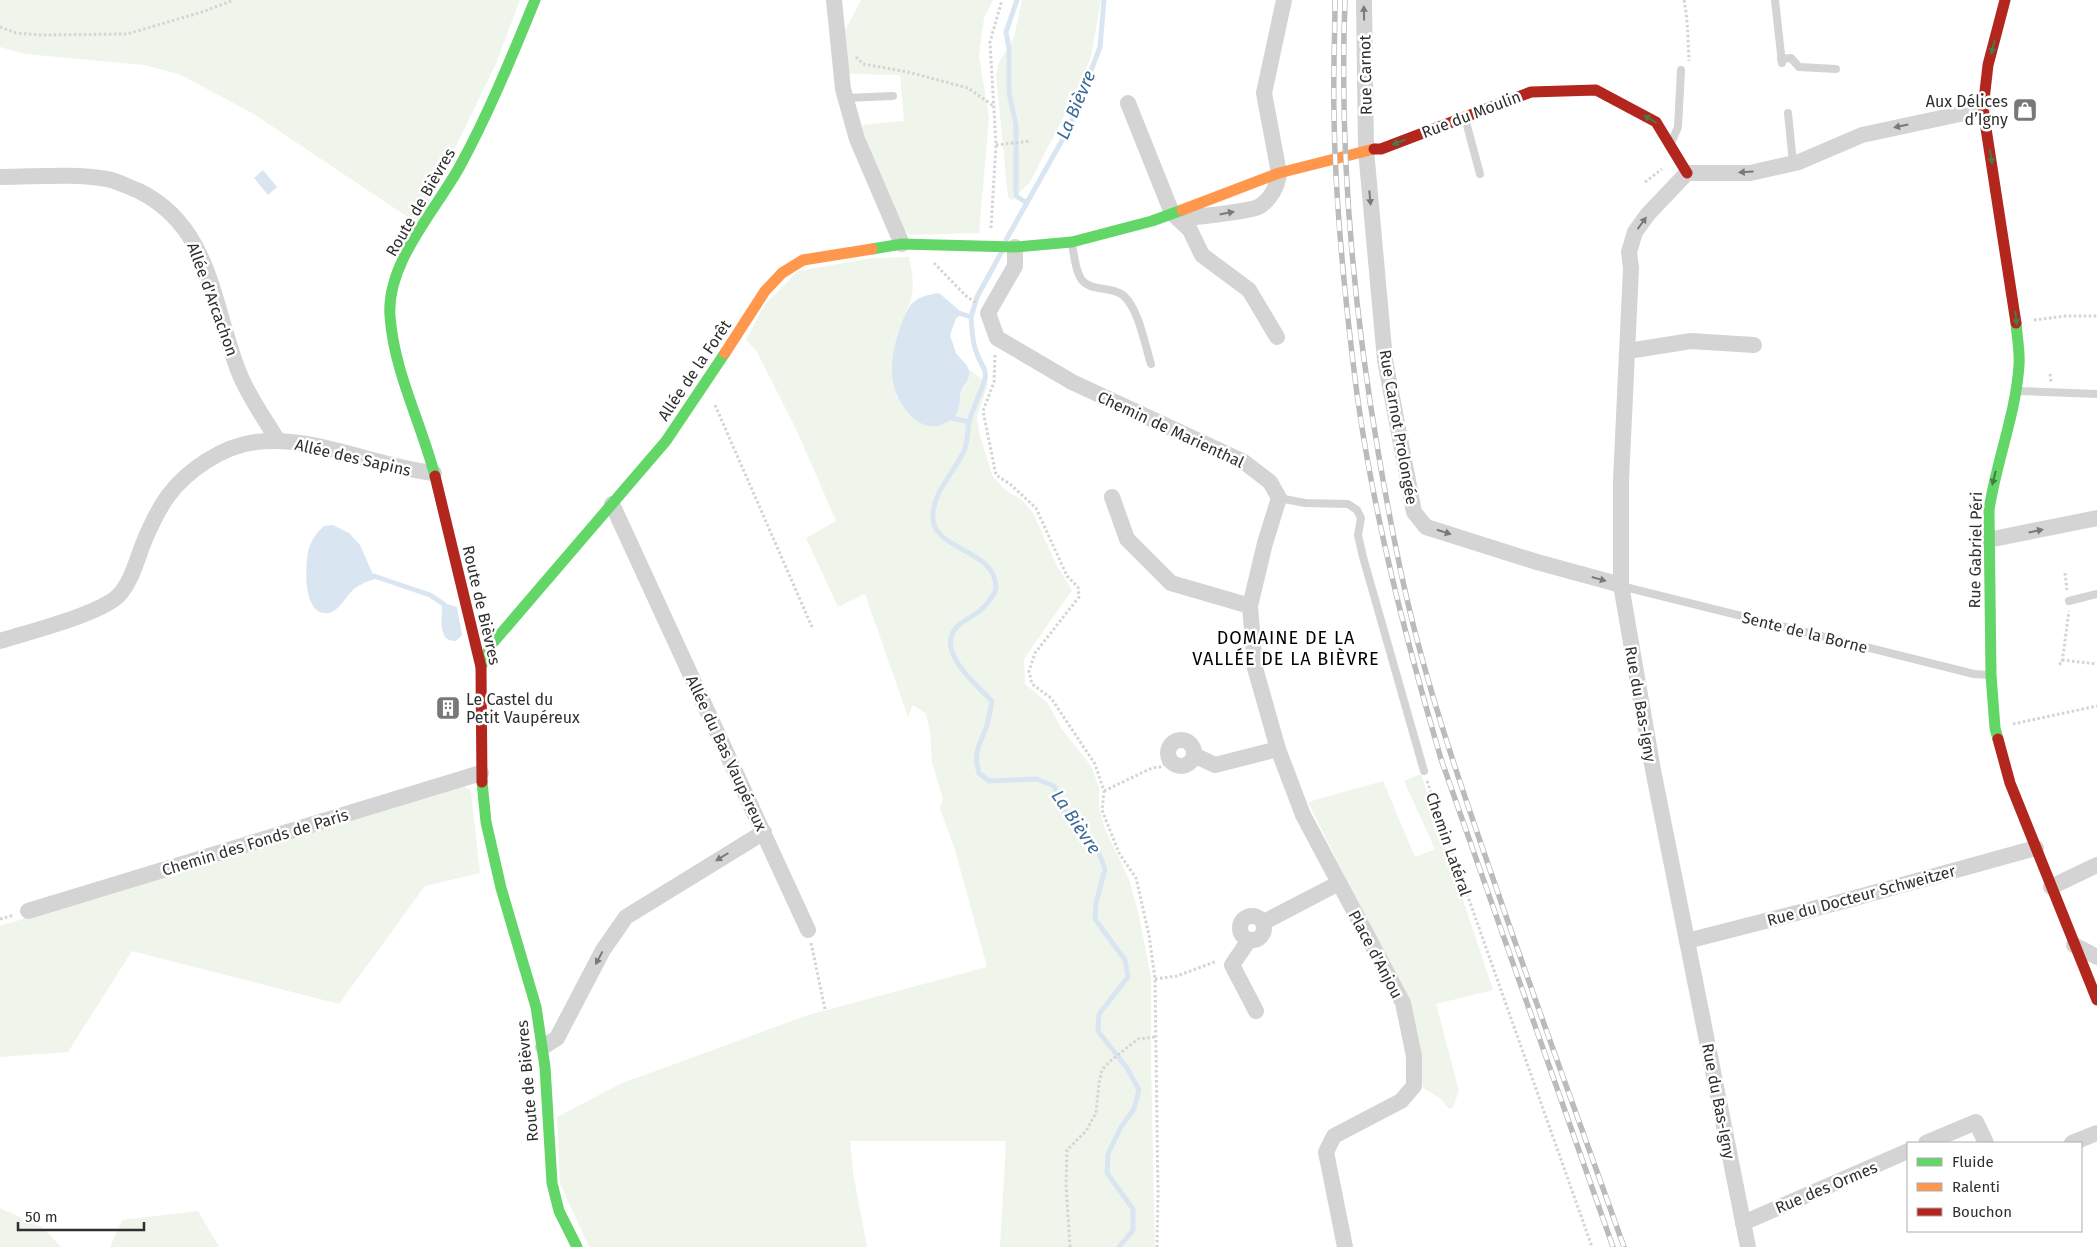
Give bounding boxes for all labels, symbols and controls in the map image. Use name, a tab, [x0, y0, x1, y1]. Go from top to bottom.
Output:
one-way arrow	[1360, 5, 1368, 21]
street label: Rue Carnot	[1355, 35, 1376, 115]
one-way arrow	[1989, 40, 1997, 55]
water label: La Bièvre	[1052, 67, 1100, 143]
street label: Rue du Moulin	[1419, 87, 1523, 142]
place label: Aux Délices d’Igny	[1926, 92, 2008, 129]
shop icon: Aux Délices d’Igny	[2012, 97, 2038, 123]
one-way arrow	[1643, 115, 1656, 124]
one-way arrow	[1893, 123, 1909, 131]
one-way arrow	[1391, 138, 1406, 146]
street label: Route de Bièvres	[382, 145, 459, 260]
one-way arrow	[1987, 150, 1995, 166]
one-way arrow	[1738, 169, 1754, 177]
one-way arrow	[1366, 190, 1374, 206]
one-way arrow	[1219, 208, 1235, 216]
one-way arrow	[1637, 216, 1647, 230]
street label: Allée d'Arcachon	[183, 240, 242, 359]
one-way arrow	[2012, 310, 2020, 326]
street label: Allée de la Forêt	[654, 316, 735, 424]
street label: Rue Carnot Prolongée	[1376, 348, 1422, 506]
street label: Chemin de Marienthal	[1094, 387, 1247, 472]
street label: Allée des Sapins	[293, 435, 413, 480]
one-way arrow	[1990, 470, 1998, 485]
street label: Rue Gabriel Péri	[1965, 491, 1986, 609]
one-way arrow	[2028, 527, 2043, 535]
one-way arrow	[1436, 529, 1451, 537]
street label: Route de Bièvres	[459, 544, 504, 667]
one-way arrow	[1592, 576, 1607, 584]
street label: Sente de la Borne	[1740, 608, 1870, 657]
district label: DOMAINE DE LA VALLÉE DE LA BIÈVRE	[1192, 627, 1380, 670]
street label: Rue du Bas-Igny	[1621, 645, 1660, 764]
street label: Allée du Bas Vaupéreux	[682, 673, 771, 834]
place label: Le Castel du Petit Vaupéreux	[466, 690, 580, 727]
building icon: Le Castel du Petit Vaupéreux	[435, 695, 461, 721]
water label: La Bièvre	[1047, 786, 1105, 858]
street label: Chemin Latéral	[1422, 790, 1475, 899]
street label: Chemin des Fonds de Paris	[160, 805, 351, 880]
one-way arrow	[716, 853, 729, 862]
street label: Rue du Docteur Schweitzer	[1765, 861, 1958, 930]
street label: Place d'Anjou	[1344, 907, 1407, 1002]
one-way arrow	[595, 951, 603, 965]
street label: Route de Bièvres	[513, 1019, 542, 1142]
street label: Rue du Bas-Igny	[1698, 1042, 1739, 1161]
legend	[1907, 1142, 2082, 1232]
text: Fluide	[1952, 1153, 1994, 1171]
street label: Rue des Ormes	[1772, 1157, 1880, 1218]
text: Ralenti	[1952, 1178, 2000, 1196]
scale bar	[18, 1200, 144, 1232]
text: Bouchon	[1952, 1203, 2012, 1221]
text: 50 m	[25, 1208, 58, 1226]

